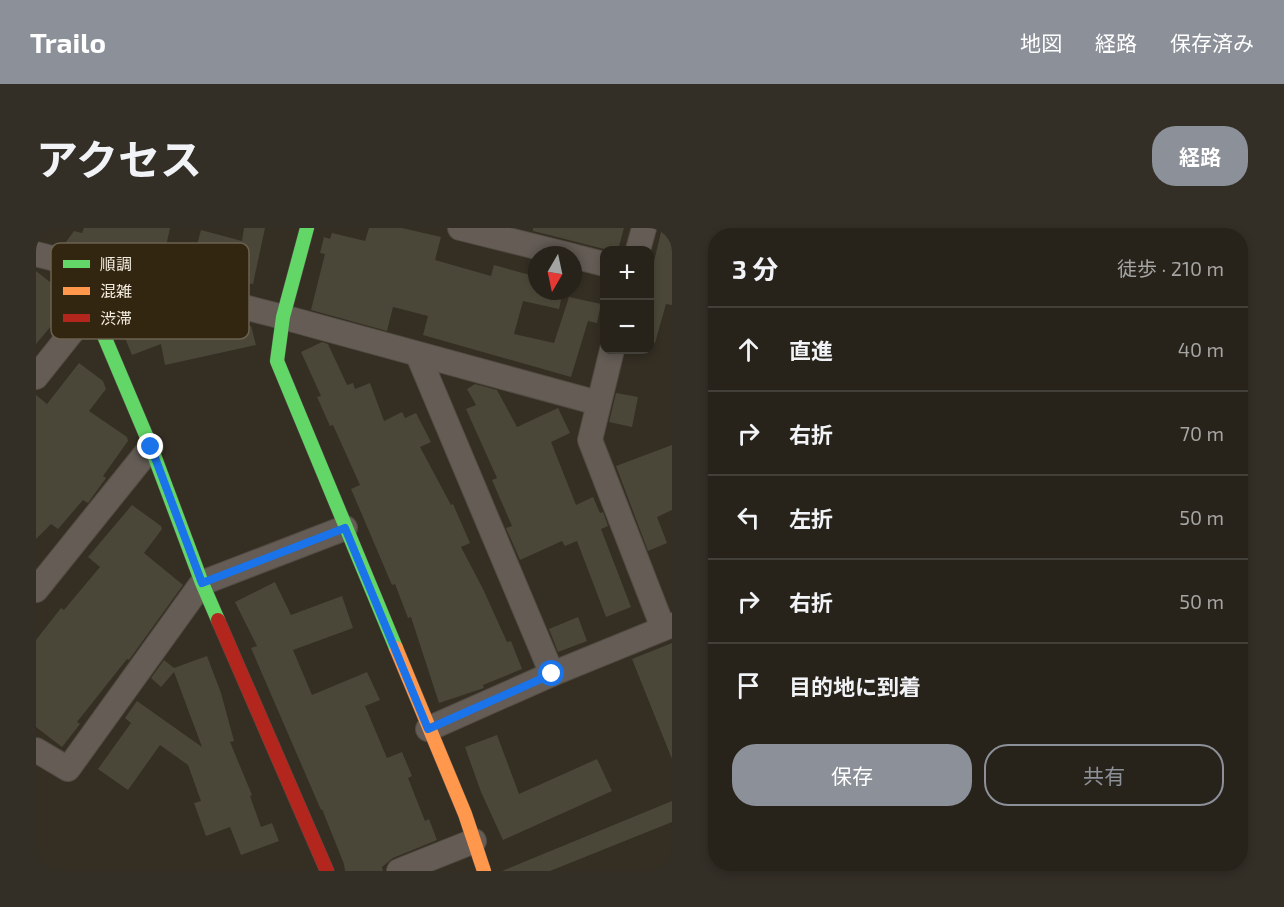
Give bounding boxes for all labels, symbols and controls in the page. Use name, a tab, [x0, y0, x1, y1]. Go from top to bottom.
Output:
text: Trailo	[30, 25, 106, 59]
text: 地図	[1020, 30, 1062, 55]
text: 経路	[1095, 30, 1137, 55]
text: 保存済み	[1170, 30, 1254, 55]
button: 経路	[1152, 126, 1248, 186]
text: アクセス	[36, 133, 202, 183]
legend	[51, 243, 249, 339]
north arrow	[528, 246, 582, 300]
map controls	[600, 246, 654, 354]
button: +	[600, 246, 654, 300]
text: 3 分	[732, 253, 778, 284]
text: 順調	[100, 254, 132, 273]
text: 徒歩 · 210 m	[1117, 256, 1224, 280]
text: 混雑	[100, 281, 132, 300]
button: −	[600, 300, 654, 354]
text: 渋滞	[100, 308, 132, 327]
icon: ahead	[732, 333, 765, 366]
text: 直進	[789, 337, 833, 363]
text: 40 m	[1178, 337, 1224, 361]
icon: right	[732, 417, 765, 450]
text: 右折	[789, 421, 833, 447]
text: 70 m	[1180, 421, 1224, 445]
route end	[137, 433, 163, 459]
icon: left	[732, 501, 765, 534]
text: 左折	[789, 505, 833, 531]
text: 50 m	[1179, 505, 1224, 529]
icon: right	[732, 585, 765, 618]
text: 右折	[789, 589, 833, 615]
text: 50 m	[1179, 589, 1224, 613]
route start	[538, 660, 564, 686]
icon: arrive	[732, 669, 765, 702]
text: 目的地に到着	[789, 673, 921, 699]
button: 保存	[732, 744, 972, 806]
button: 共有	[984, 744, 1224, 806]

